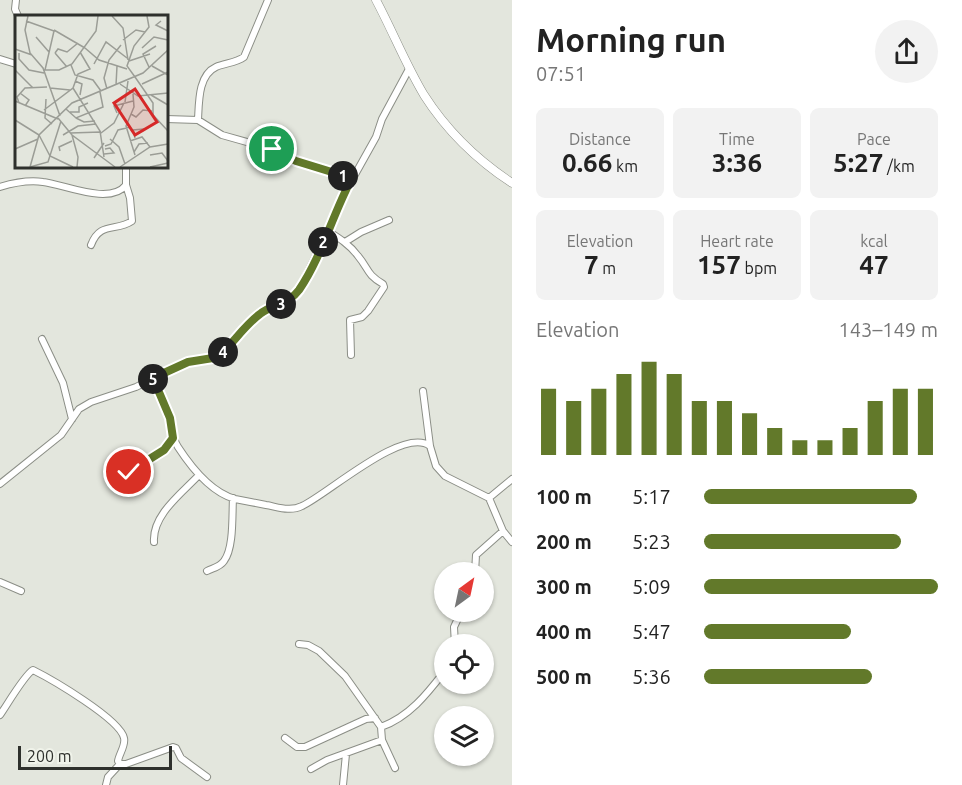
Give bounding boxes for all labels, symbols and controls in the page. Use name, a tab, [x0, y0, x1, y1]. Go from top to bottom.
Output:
inset map	[15, 15, 168, 168]
button: share	[875, 20, 938, 83]
text: Morning run	[536, 21, 726, 58]
text: 07:51	[536, 62, 586, 85]
pin	[246, 123, 297, 174]
text: Distance	[569, 130, 631, 148]
text: Time	[719, 130, 755, 148]
text: Pace	[857, 130, 891, 148]
icon: arrive	[255, 132, 288, 165]
text: 0.66	[562, 148, 612, 177]
text: 3:36	[712, 148, 762, 177]
text: 5:27	[833, 148, 883, 177]
text: km	[612, 157, 638, 175]
text: /km	[883, 157, 915, 175]
pin: 1	[328, 161, 358, 191]
text: 1	[338, 167, 348, 185]
pin: 2	[308, 227, 338, 257]
text: Elevation	[567, 232, 633, 250]
text: Heart rate	[700, 232, 774, 250]
text: kcal	[860, 232, 888, 250]
text: 2	[318, 233, 328, 251]
text: 7	[584, 250, 599, 279]
text: 157	[697, 250, 741, 279]
text: 47	[859, 250, 889, 279]
text: m	[599, 259, 616, 277]
text: bpm	[741, 259, 777, 277]
pin: 3	[266, 289, 296, 319]
text: 3	[276, 295, 286, 313]
text: Elevation	[536, 318, 619, 341]
text: 143–149 m	[839, 318, 938, 341]
pin: 4	[208, 337, 238, 367]
text: 4	[218, 343, 228, 361]
pin: 5	[138, 364, 168, 394]
text: 5	[148, 370, 158, 388]
pin	[103, 446, 154, 497]
icon: check	[112, 455, 145, 488]
text: 100 m	[536, 485, 592, 508]
text: 5:17	[632, 485, 671, 508]
text: 200 m	[536, 530, 592, 553]
text: 5:23	[632, 530, 671, 553]
north arrow	[434, 562, 494, 622]
map controls	[434, 562, 494, 766]
text: 300 m	[536, 575, 592, 598]
text: 5:09	[632, 575, 671, 598]
text: 400 m	[536, 620, 592, 643]
text: 5:47	[632, 620, 671, 643]
button: locate	[434, 634, 494, 694]
text: 500 m	[536, 665, 592, 688]
text: 5:36	[632, 665, 671, 688]
button: layers	[434, 706, 494, 766]
scale bar	[18, 743, 172, 770]
text: 200 m	[27, 747, 72, 765]

